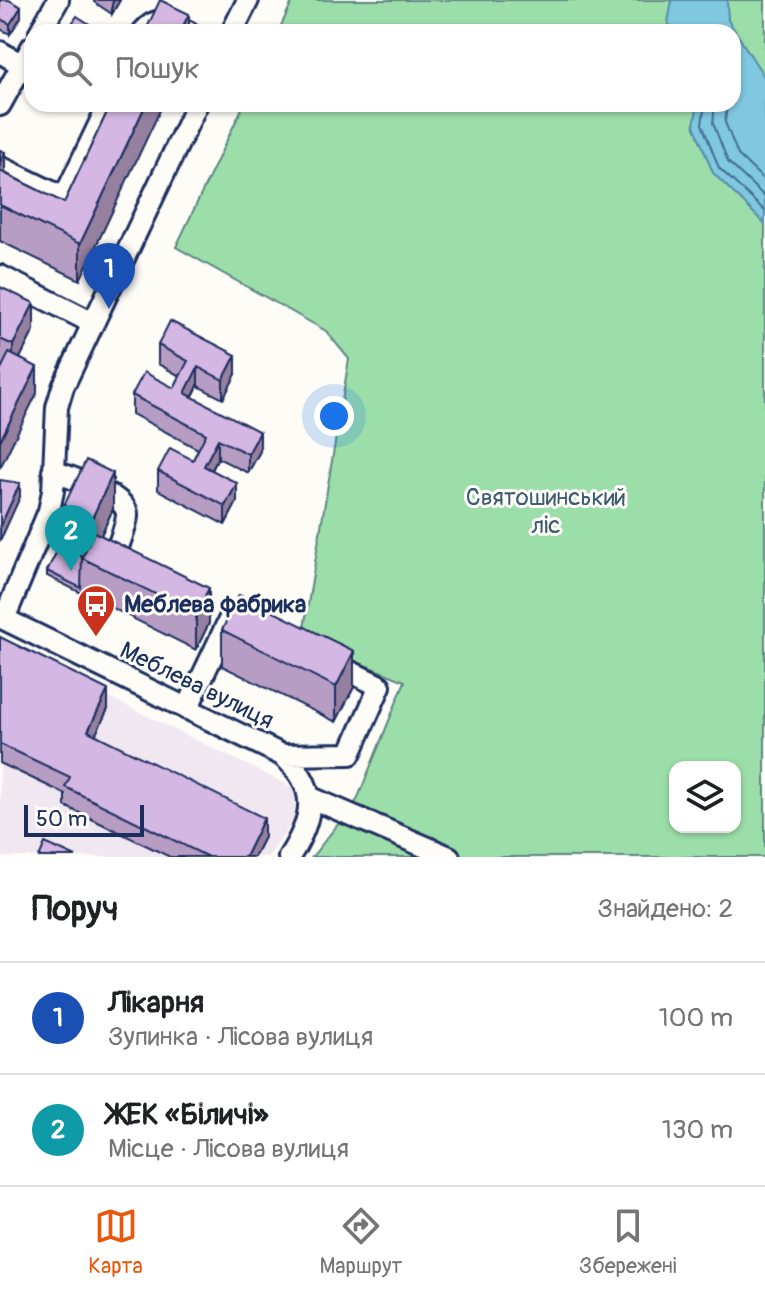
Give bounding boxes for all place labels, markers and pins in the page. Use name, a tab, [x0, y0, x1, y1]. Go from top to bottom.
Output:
pin: 1	[83, 243, 135, 309]
pin: 2	[45, 505, 97, 571]
bus stop icon: Меблева фабрика	[75, 583, 117, 638]
place label: Меблева фабрика	[124, 590, 306, 619]

